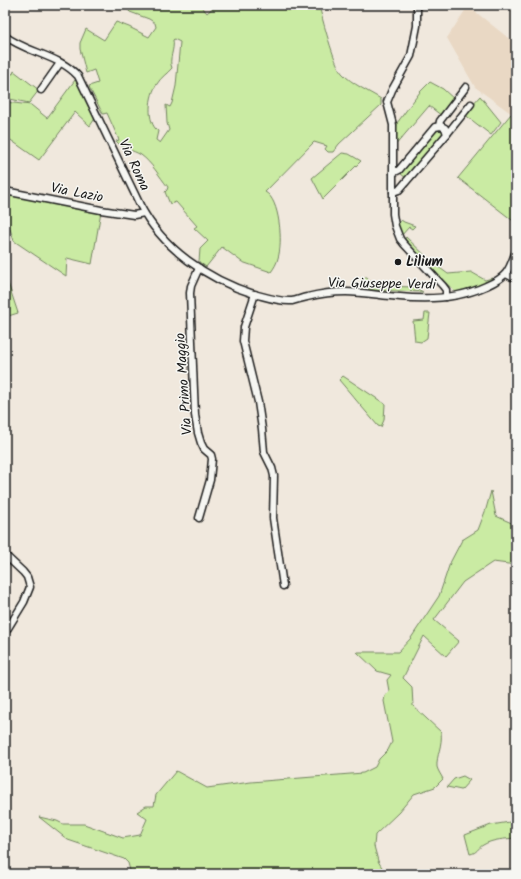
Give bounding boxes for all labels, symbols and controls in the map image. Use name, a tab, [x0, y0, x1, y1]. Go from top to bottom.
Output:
street label: Via Roma	[112, 135, 156, 195]
street label: Via Lazio	[49, 177, 105, 209]
place label: Lilium	[406, 251, 443, 273]
marker: Lilium	[393, 257, 403, 267]
street label: Via Giuseppe Verdi	[328, 272, 437, 296]
street label: Via Primo Maggio	[169, 332, 199, 436]

